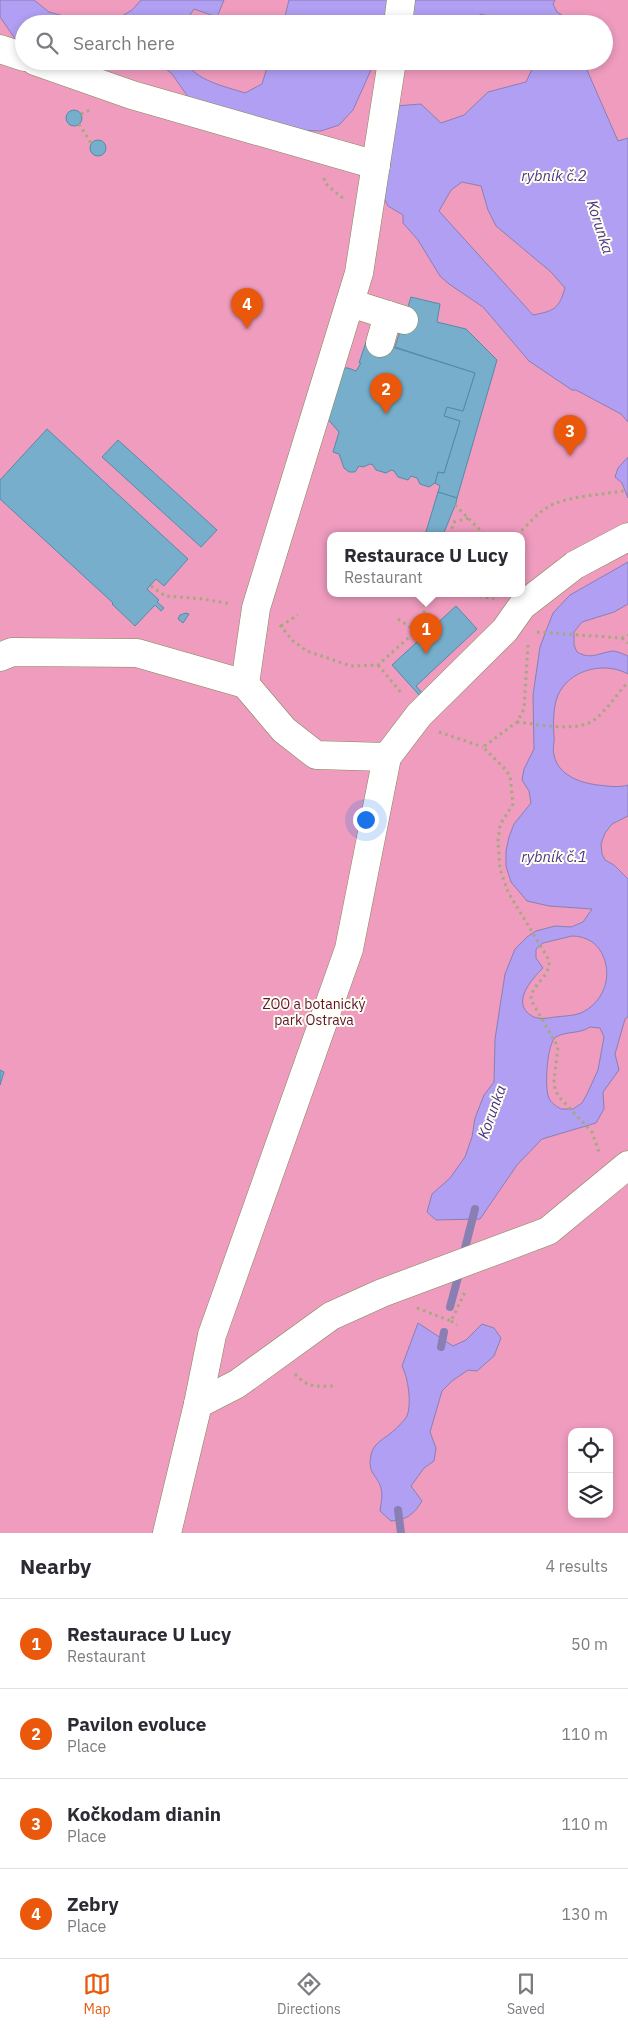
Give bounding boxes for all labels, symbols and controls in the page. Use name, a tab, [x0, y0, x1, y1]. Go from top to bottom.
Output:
search box	[15, 15, 613, 70]
icon: search	[33, 29, 61, 57]
text: Search here	[73, 31, 175, 55]
water label: rybník č.2	[521, 166, 587, 185]
water label: Korunka	[583, 198, 618, 256]
pin: 4	[231, 288, 263, 329]
pin: 2	[370, 373, 402, 414]
pin: 3	[554, 415, 586, 456]
popup	[327, 532, 525, 597]
text: Restaurace U Lucy	[344, 543, 508, 567]
text: Restaurant	[344, 567, 423, 587]
pin: 1	[410, 613, 442, 654]
your location	[353, 807, 379, 833]
water label: rybník č.1	[521, 847, 587, 866]
park label: ZOO a botanický park Ostrava	[262, 995, 366, 1029]
water label: Korunka	[473, 1082, 510, 1141]
map controls	[568, 1428, 613, 1518]
button: locate	[568, 1428, 613, 1473]
button: layers	[568, 1473, 613, 1518]
text: Nearby	[20, 1552, 91, 1580]
text: 4 results	[545, 1556, 608, 1576]
text: Restaurace U Lucy	[67, 1622, 231, 1646]
text: 1	[31, 1634, 41, 1654]
text: 50 m	[571, 1634, 608, 1654]
text: Restaurant	[67, 1646, 146, 1666]
text: Pavilon evoluce	[67, 1712, 207, 1736]
text: 2	[31, 1724, 41, 1744]
text: 110 m	[561, 1724, 608, 1744]
text: Place	[67, 1736, 106, 1756]
text: Kočkodam dianin	[67, 1802, 221, 1826]
text: 3	[31, 1814, 41, 1834]
text: 110 m	[561, 1814, 608, 1834]
text: Place	[67, 1826, 106, 1846]
text: Zebry	[67, 1892, 119, 1916]
text: 4	[31, 1904, 41, 1924]
text: 130 m	[561, 1904, 608, 1924]
text: Place	[67, 1916, 106, 1936]
tab: Map	[83, 1970, 111, 2018]
tab: Directions	[277, 1970, 341, 2018]
tab: Saved	[507, 1970, 545, 2018]

